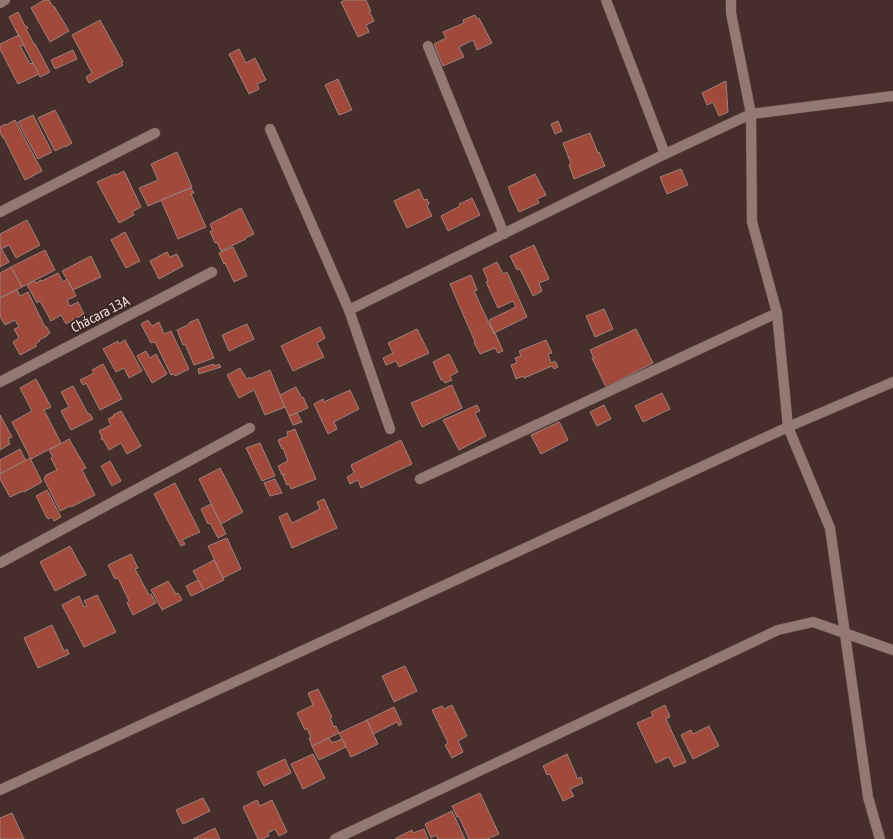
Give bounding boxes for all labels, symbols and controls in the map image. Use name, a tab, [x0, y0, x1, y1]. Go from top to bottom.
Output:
street label: Chácara 13A	[68, 292, 132, 336]

